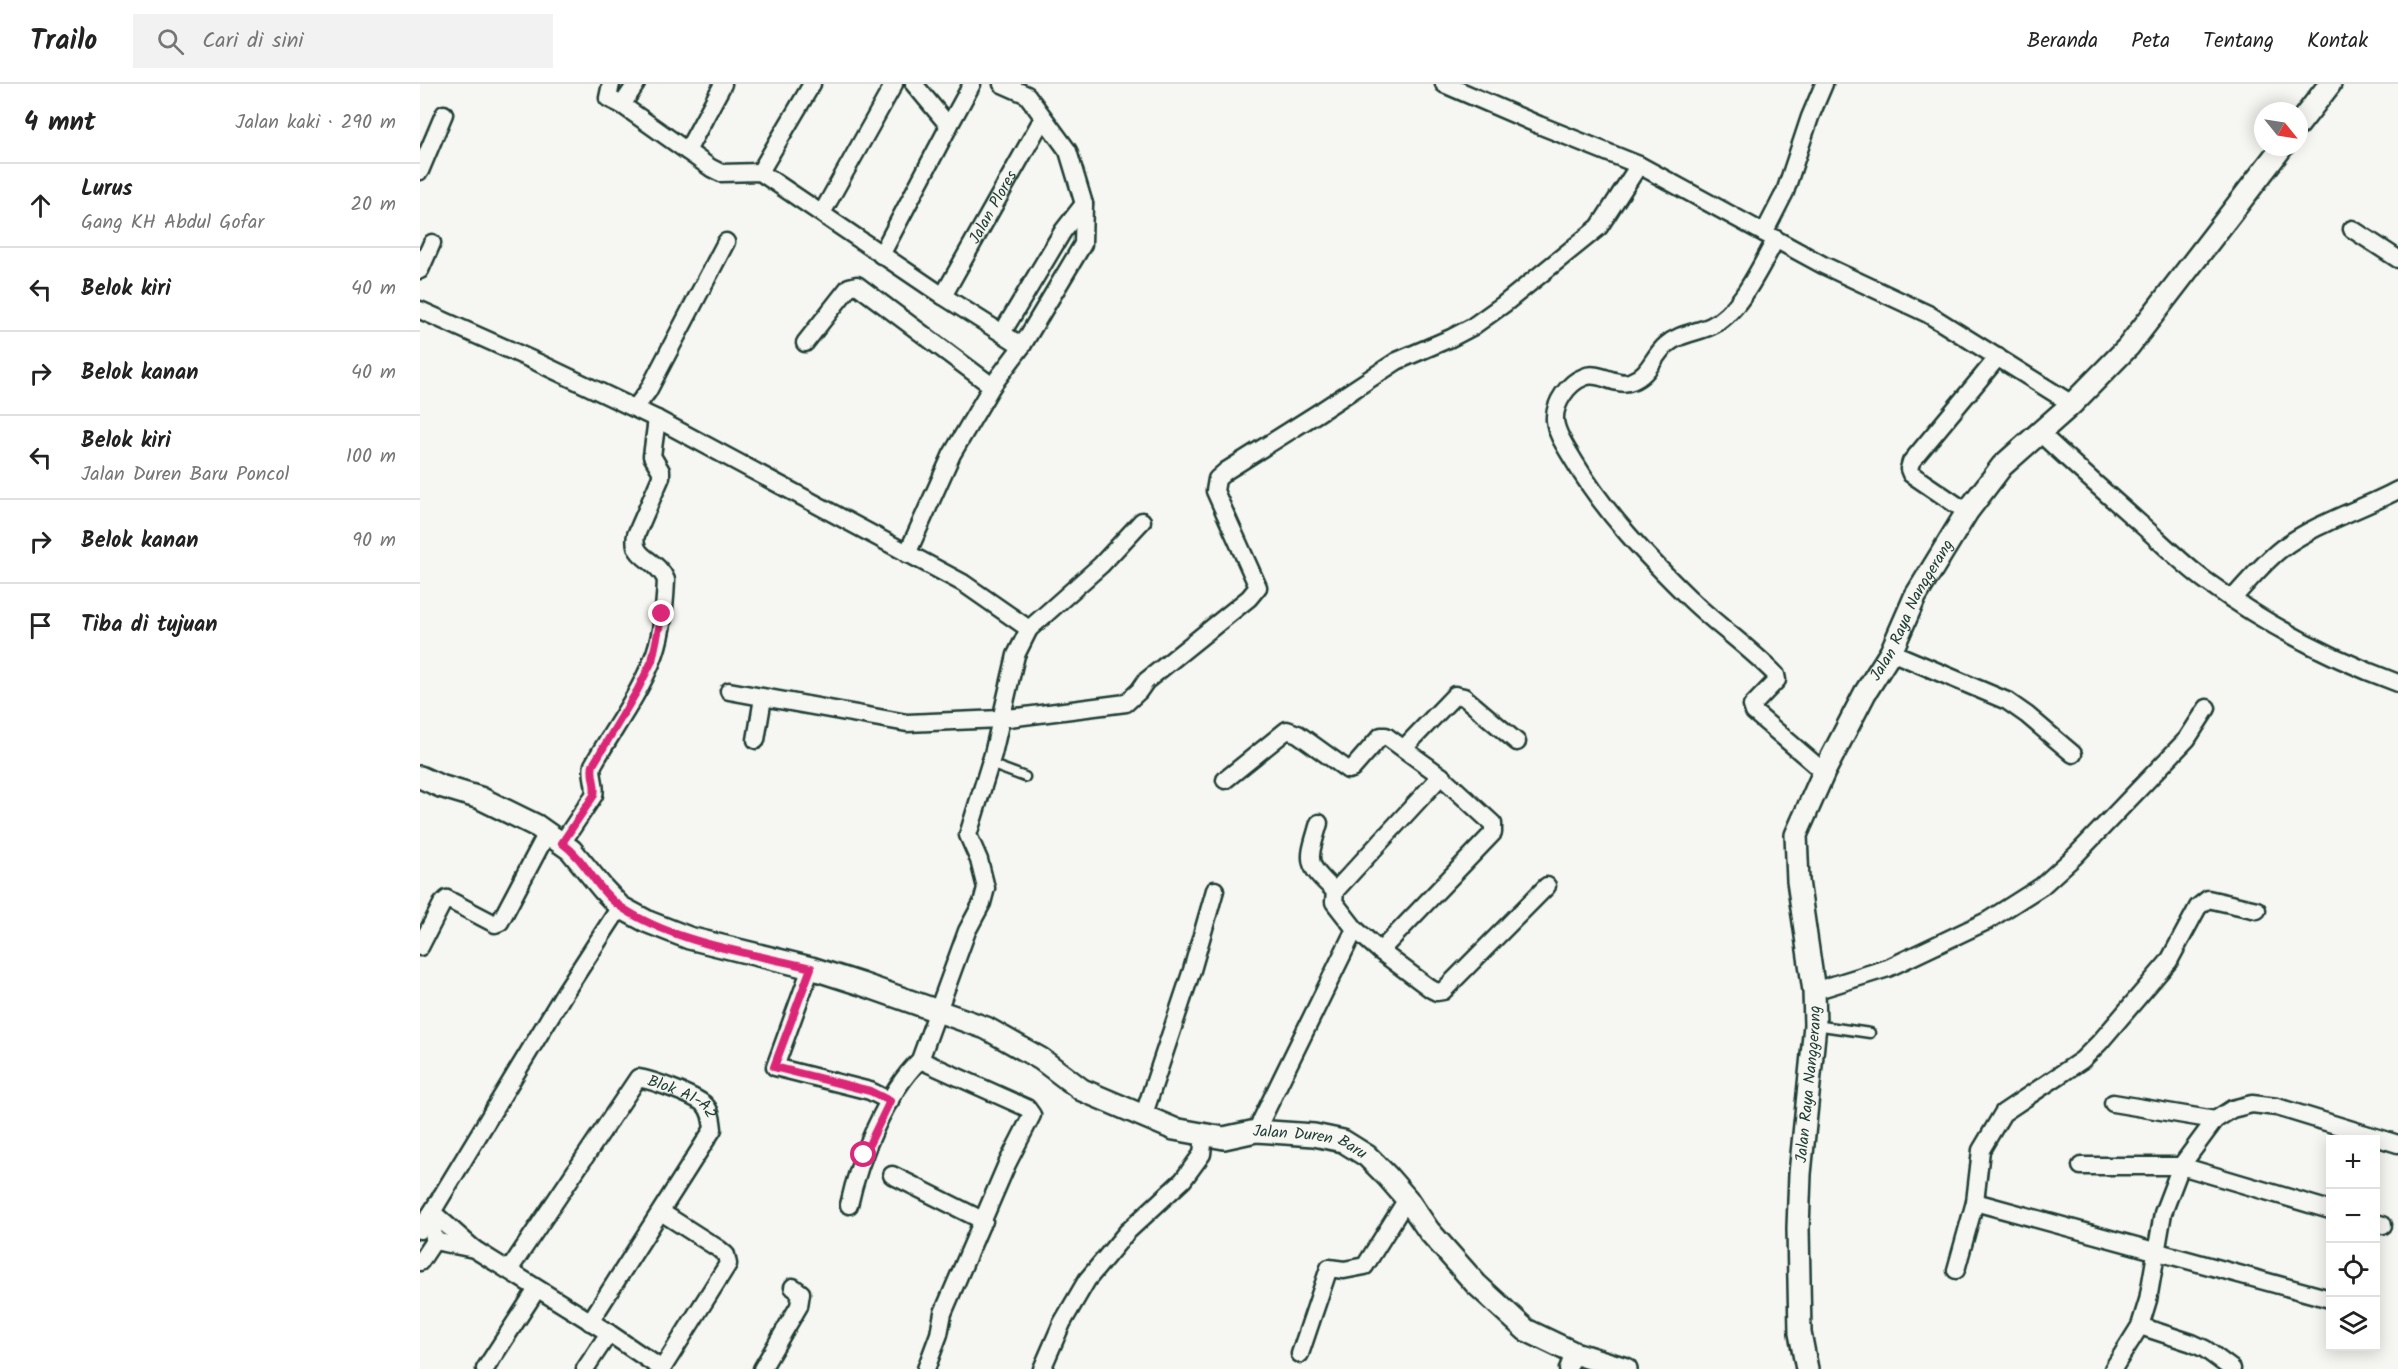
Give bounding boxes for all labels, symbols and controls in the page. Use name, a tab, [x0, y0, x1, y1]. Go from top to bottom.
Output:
search box	[133, 14, 553, 68]
text: Trailo	[30, 19, 97, 64]
text: Cari di sini	[202, 24, 304, 59]
icon: search	[154, 25, 187, 58]
text: Beranda	[2027, 25, 2098, 58]
text: Peta	[2131, 25, 2170, 58]
text: Tentang	[2203, 25, 2274, 58]
text: Kontak	[2307, 25, 2368, 58]
text: 4 mnt	[24, 102, 96, 144]
north arrow	[2254, 102, 2308, 156]
text: Jalan kaki · 290 m	[235, 107, 396, 139]
street label: Jalan Plores	[962, 166, 1024, 248]
text: Lurus	[81, 172, 133, 207]
icon: ahead	[24, 189, 57, 222]
text: 20 m	[350, 189, 396, 221]
text: Gang KH Abdul Gofar	[81, 207, 264, 239]
text: Belok kiri	[81, 272, 171, 307]
icon: left	[24, 273, 57, 306]
text: 40 m	[351, 273, 396, 305]
text: Belok kanan	[81, 356, 198, 391]
icon: right	[24, 357, 57, 390]
text: 40 m	[351, 357, 396, 389]
text: Belok kiri	[81, 424, 171, 459]
icon: left	[24, 441, 57, 474]
text: 100 m	[346, 441, 396, 473]
text: Jalan Duren Baru Poncol	[81, 459, 289, 491]
text: Belok kanan	[81, 524, 198, 559]
icon: right	[24, 525, 57, 558]
text: 90 m	[352, 525, 396, 557]
street label: Jalan Raya Nanggerang	[1863, 534, 1960, 686]
route end	[648, 600, 674, 626]
text: Tiba di tujuan	[81, 608, 217, 643]
icon: arrive	[24, 609, 57, 642]
street label: Jalan Raya Nanggerang	[1789, 1005, 1828, 1164]
street label: Blok A1-A2	[644, 1068, 723, 1122]
street label: Jalan Duren Baru	[1252, 1118, 1372, 1166]
map controls	[2326, 1135, 2380, 1351]
button: +	[2326, 1135, 2380, 1189]
route start	[850, 1141, 876, 1167]
button: −	[2326, 1189, 2380, 1243]
button: locate	[2326, 1243, 2380, 1297]
button: layers	[2326, 1297, 2380, 1351]

